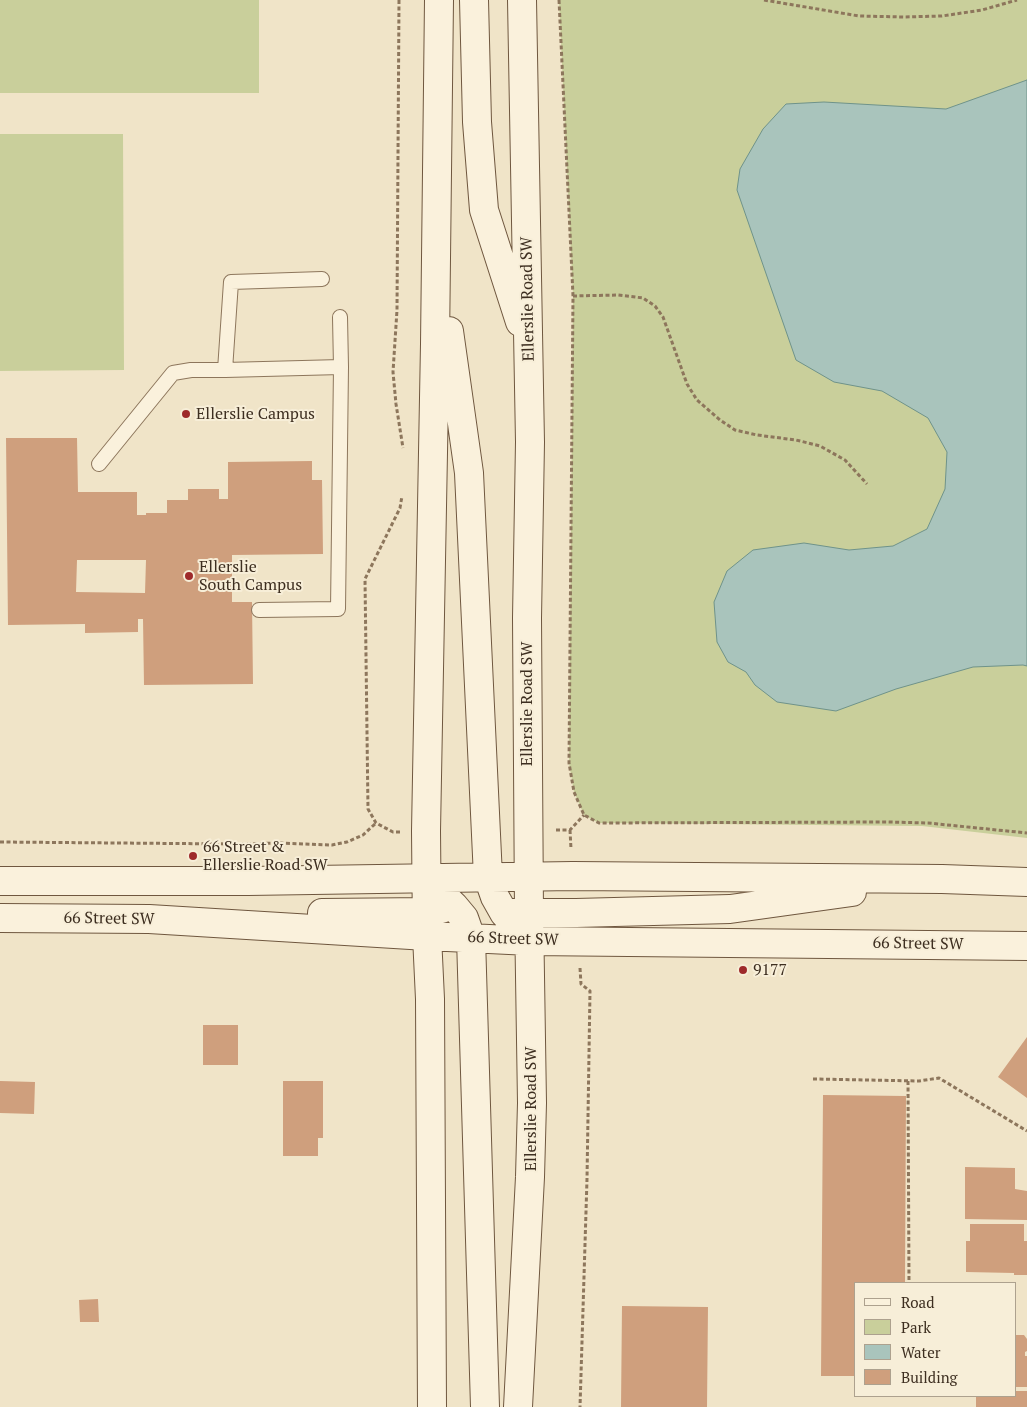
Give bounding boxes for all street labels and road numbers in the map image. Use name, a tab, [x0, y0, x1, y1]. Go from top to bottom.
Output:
street label: Ellerslie Road SW	[517, 236, 539, 362]
street label: Ellerslie Road SW	[517, 642, 537, 766]
street label: 66 Street SW	[63, 909, 155, 929]
street label: 66 Street SW	[467, 928, 559, 950]
street label: 66 Street SW	[872, 934, 964, 954]
street label: Ellerslie Road SW	[521, 1047, 541, 1171]

